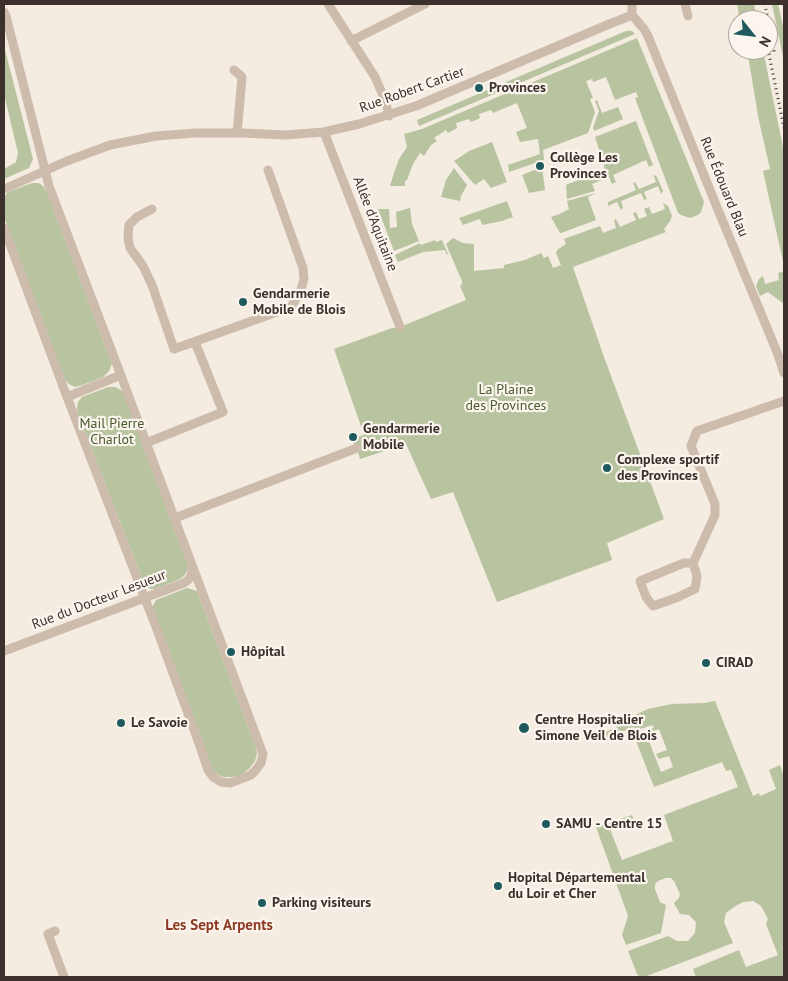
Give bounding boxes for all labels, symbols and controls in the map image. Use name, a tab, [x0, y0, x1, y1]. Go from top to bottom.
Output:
north arrow	[728, 10, 778, 60]
text: N	[755, 33, 775, 50]
street label: Rue Robert Cartier	[357, 63, 467, 117]
place label: Provinces	[489, 80, 546, 96]
marker: Provinces	[473, 82, 485, 94]
street label: Rue Édouard Blau	[696, 135, 752, 239]
place label: Collège Les Provinces	[550, 150, 618, 182]
marker: Collège Les Provinces	[534, 160, 546, 172]
street label: Allée d'Aquitaine	[349, 174, 401, 274]
place label: Gendarmerie Mobile de Blois	[253, 286, 346, 318]
marker: Gendarmerie Mobile de Blois	[237, 296, 249, 308]
park label: La Plaine des Provinces	[466, 382, 546, 414]
park label: Mail Pierre Charlot	[80, 416, 144, 448]
place label: Gendarmerie Mobile	[363, 421, 440, 454]
marker: Gendarmerie Mobile	[347, 431, 359, 443]
place label: Complexe sportif des Provinces	[617, 452, 719, 484]
marker: Complexe sportif des Provinces	[601, 462, 613, 474]
street label: Rue du Docteur Lesueur	[29, 567, 169, 633]
place label: Hôpital	[241, 644, 285, 660]
marker: Hôpital	[225, 646, 237, 658]
place label: CIRAD	[716, 655, 753, 671]
marker: CIRAD	[700, 657, 712, 669]
place label: Centre Hospitalier Simone Veil de Blois	[535, 712, 657, 744]
place label: Le Savoie	[131, 715, 188, 731]
marker: Le Savoie	[115, 717, 127, 729]
marker: Centre Hospitalier Simone Veil de Blois	[517, 721, 531, 735]
place label: SAMU - Centre 15	[556, 816, 662, 832]
marker: SAMU - Centre 15	[540, 818, 552, 830]
place label: Hopital Départemental du Loir et Cher	[508, 870, 645, 902]
marker: Hopital Départemental du Loir et Cher	[492, 880, 504, 892]
place label: Parking visiteurs	[272, 895, 371, 911]
marker: Parking visiteurs	[256, 897, 268, 909]
district label: Les Sept Arpents	[165, 917, 273, 935]

